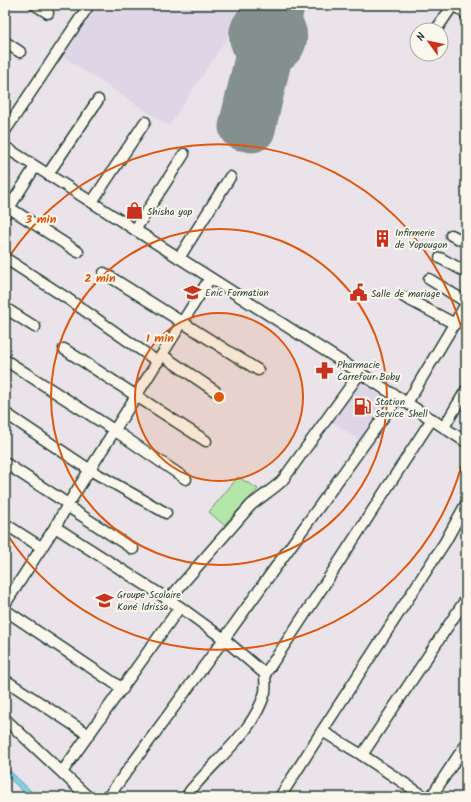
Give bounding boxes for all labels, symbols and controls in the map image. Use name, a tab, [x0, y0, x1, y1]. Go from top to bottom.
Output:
north arrow	[409, 22, 449, 62]
text: N	[412, 29, 431, 45]
shop icon: Shisha yop	[124, 201, 144, 221]
place label: Shisha yop	[147, 204, 193, 220]
text: 3 min	[25, 210, 57, 229]
place label: Infirmerie de Yopougon	[395, 225, 448, 253]
building icon: Infirmerie de Yopougon	[372, 228, 392, 248]
text: 2 min	[84, 269, 116, 288]
school or university icon: Enic Formation	[182, 282, 202, 302]
public building icon: Salle de mariage	[348, 283, 368, 303]
place label: Enic Formation	[205, 285, 269, 301]
place label: Salle de mariage	[371, 286, 441, 302]
text: 1 min	[146, 329, 174, 348]
place label: Pharmacie Carrefour Boby	[337, 357, 400, 385]
pharmacy icon: Pharmacie Carrefour Boby	[314, 360, 334, 380]
centre of rings	[212, 390, 226, 404]
place label: Station Service Shell	[375, 394, 428, 422]
fuel station icon: Station Service Shell	[352, 397, 372, 417]
place label: Groupe Scolaire Koné Idrissa	[117, 587, 181, 615]
school or university icon: Groupe Scolaire Koné Idrissa	[94, 590, 114, 610]

